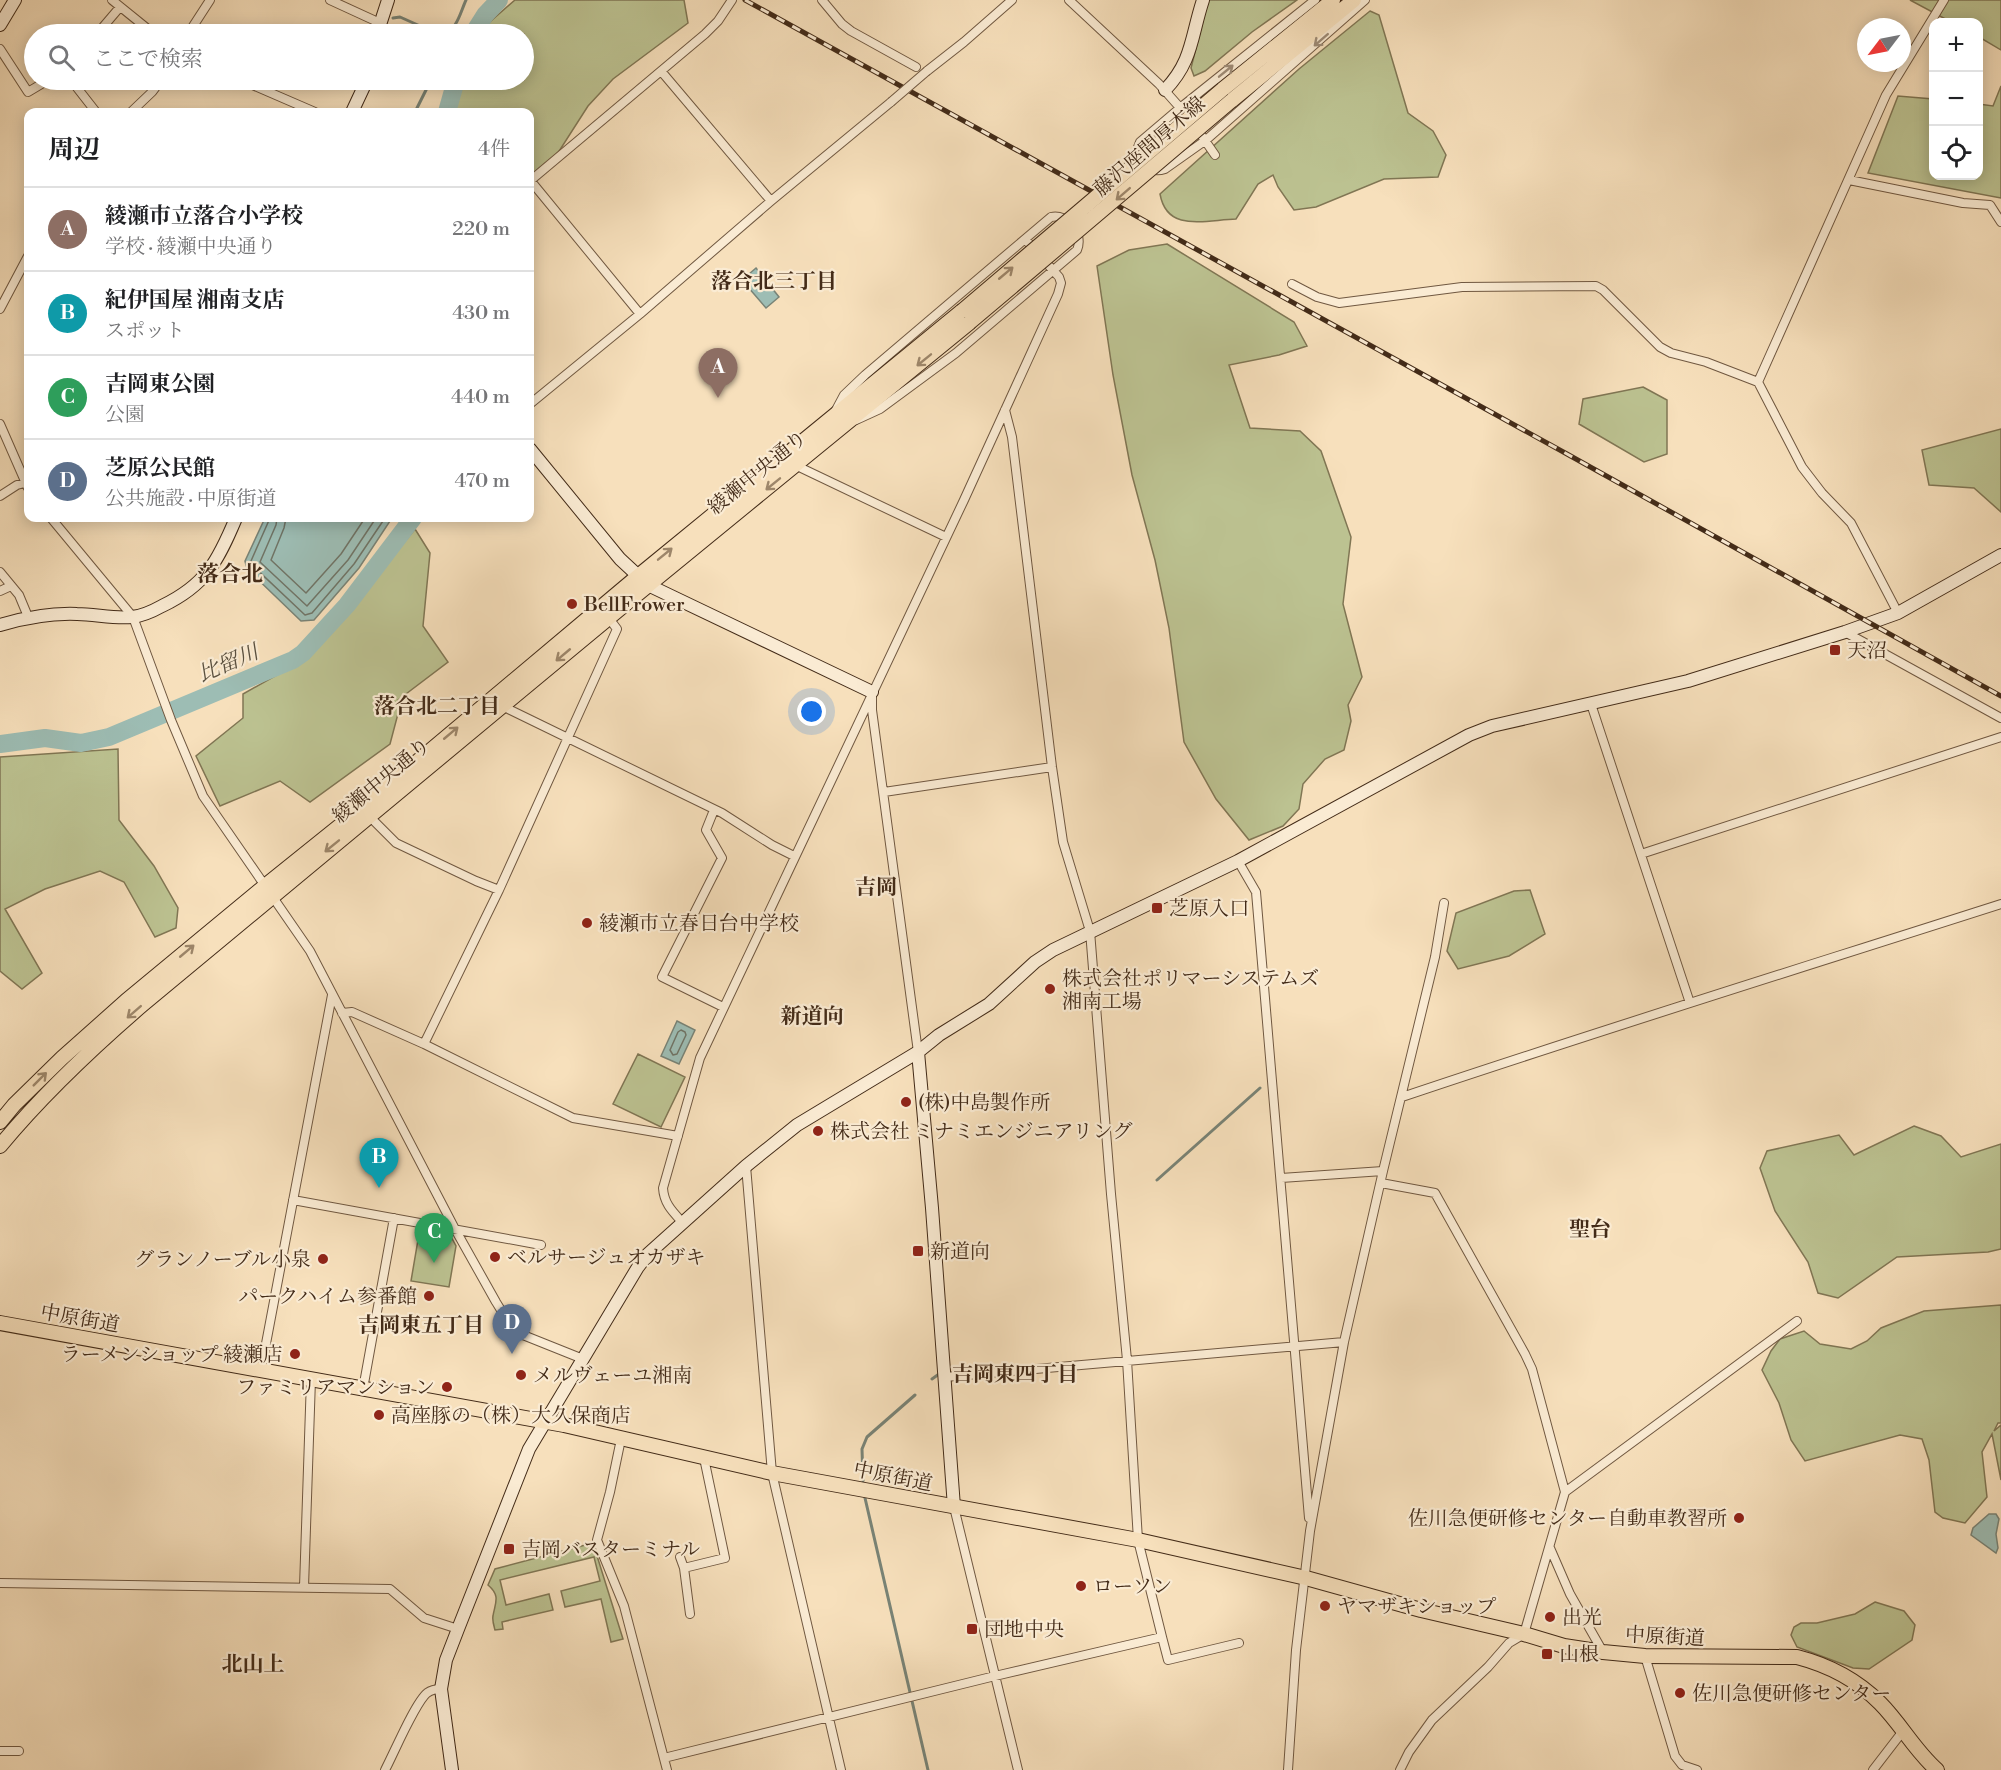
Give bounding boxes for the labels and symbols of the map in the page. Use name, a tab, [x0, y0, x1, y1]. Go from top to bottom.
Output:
north arrow	[1857, 18, 1911, 72]
one-way arrow	[1314, 32, 1330, 46]
one-way arrow	[1218, 64, 1233, 78]
street label: 藤沢座間厚木線	[1089, 92, 1211, 202]
one-way arrow	[1116, 187, 1131, 201]
one-way arrow	[998, 266, 1013, 280]
district label: 落合北三丁目	[711, 269, 837, 295]
pin: A	[698, 348, 738, 398]
one-way arrow	[916, 354, 932, 367]
street label: 綾瀬中央通り	[703, 426, 812, 521]
one-way arrow	[766, 478, 782, 491]
one-way arrow	[656, 548, 672, 561]
district label: 落合北	[197, 561, 263, 588]
place label: BellFrower	[583, 593, 685, 618]
marker: BellFrower	[565, 597, 579, 611]
water label: 比留川	[194, 639, 264, 688]
place label: 天沼	[1847, 639, 1887, 664]
marker: 天沼	[1828, 643, 1842, 657]
one-way arrow	[556, 648, 571, 662]
district label: 落合北二丁目	[374, 694, 500, 720]
your location	[797, 697, 826, 726]
one-way arrow	[443, 727, 459, 740]
street label: 綾瀬中央通り	[328, 733, 436, 829]
one-way arrow	[325, 839, 340, 853]
district label: 吉岡	[855, 875, 897, 901]
place label: 芝原入口	[1169, 897, 1249, 922]
marker: 芝原入口	[1150, 901, 1164, 915]
place label: 綾瀬市立春日台中学校	[599, 912, 799, 937]
marker: 綾瀬市立春日台中学校	[580, 916, 594, 930]
one-way arrow	[179, 944, 194, 958]
place label: 株式会社ポリマーシステムズ 湘南工場	[1062, 967, 1319, 1015]
marker: 株式会社ポリマーシステムズ 湘南工場	[1043, 982, 1057, 996]
district label: 新道向	[781, 1004, 844, 1030]
one-way arrow	[126, 1005, 142, 1018]
one-way arrow	[33, 1072, 48, 1087]
place label: (株)中島製作所	[918, 1091, 1050, 1116]
marker: (株)中島製作所	[899, 1095, 913, 1109]
place label: 株式会社 ミナミエンジニアリング	[830, 1120, 1132, 1145]
marker: 株式会社 ミナミエンジニアリング	[811, 1124, 825, 1138]
pin: B	[360, 1138, 398, 1188]
pin: C	[414, 1214, 454, 1263]
district label: 聖台	[1569, 1217, 1611, 1243]
place label: 新道向	[930, 1240, 990, 1265]
marker: 新道向	[911, 1244, 925, 1258]
place label: ベルサージュオカザキ	[507, 1246, 706, 1271]
place label: グランノーブル小泉	[134, 1248, 311, 1273]
marker: ベルサージュオカザキ	[488, 1250, 502, 1264]
marker: グランノーブル小泉	[316, 1252, 330, 1266]
place label: パークハイム参番館	[238, 1285, 417, 1310]
marker: パークハイム参番館	[422, 1289, 436, 1303]
street label: 中原街道	[38, 1300, 121, 1339]
pin: D	[492, 1304, 532, 1354]
district label: 吉岡東五丁目	[358, 1313, 484, 1339]
place label: ラーメンショップ 綾瀬店	[61, 1343, 283, 1368]
marker: ラーメンショップ 綾瀬店	[288, 1347, 302, 1361]
district label: 吉岡東四丁目	[952, 1362, 1078, 1388]
place label: メルヴェーユ湘南	[533, 1364, 692, 1389]
marker: メルヴェーユ湘南	[514, 1368, 528, 1382]
place label: ファミリアマンション	[236, 1376, 435, 1401]
marker: ファミリアマンション	[440, 1380, 454, 1394]
place label: 高座豚の（株）大久保商店	[391, 1404, 631, 1429]
marker: 高座豚の（株）大久保商店	[372, 1408, 386, 1422]
street label: 中原街道	[851, 1458, 934, 1497]
place label: 佐川急便研修センター自動車教習所	[1408, 1507, 1727, 1532]
marker: 佐川急便研修センター自動車教習所	[1732, 1511, 1746, 1525]
place label: 吉岡バスターミナル	[521, 1538, 700, 1563]
marker: 吉岡バスターミナル	[502, 1542, 516, 1556]
place label: ローソン	[1093, 1575, 1172, 1600]
marker: ローソン	[1074, 1579, 1088, 1593]
place label: ヤマザキショップ	[1337, 1595, 1496, 1620]
marker: ヤマザキショップ	[1318, 1599, 1332, 1613]
place label: 出光	[1562, 1606, 1602, 1631]
marker: 出光	[1543, 1610, 1557, 1624]
place label: 団地中央	[984, 1618, 1064, 1643]
marker: 団地中央	[965, 1622, 979, 1636]
street label: 中原街道	[1624, 1623, 1706, 1652]
place label: 山根	[1559, 1643, 1599, 1668]
marker: 山根	[1540, 1647, 1554, 1661]
district label: 北山上	[222, 1652, 285, 1678]
place label: 佐川急便研修センター	[1692, 1682, 1891, 1707]
marker: 佐川急便研修センター	[1673, 1686, 1687, 1700]

